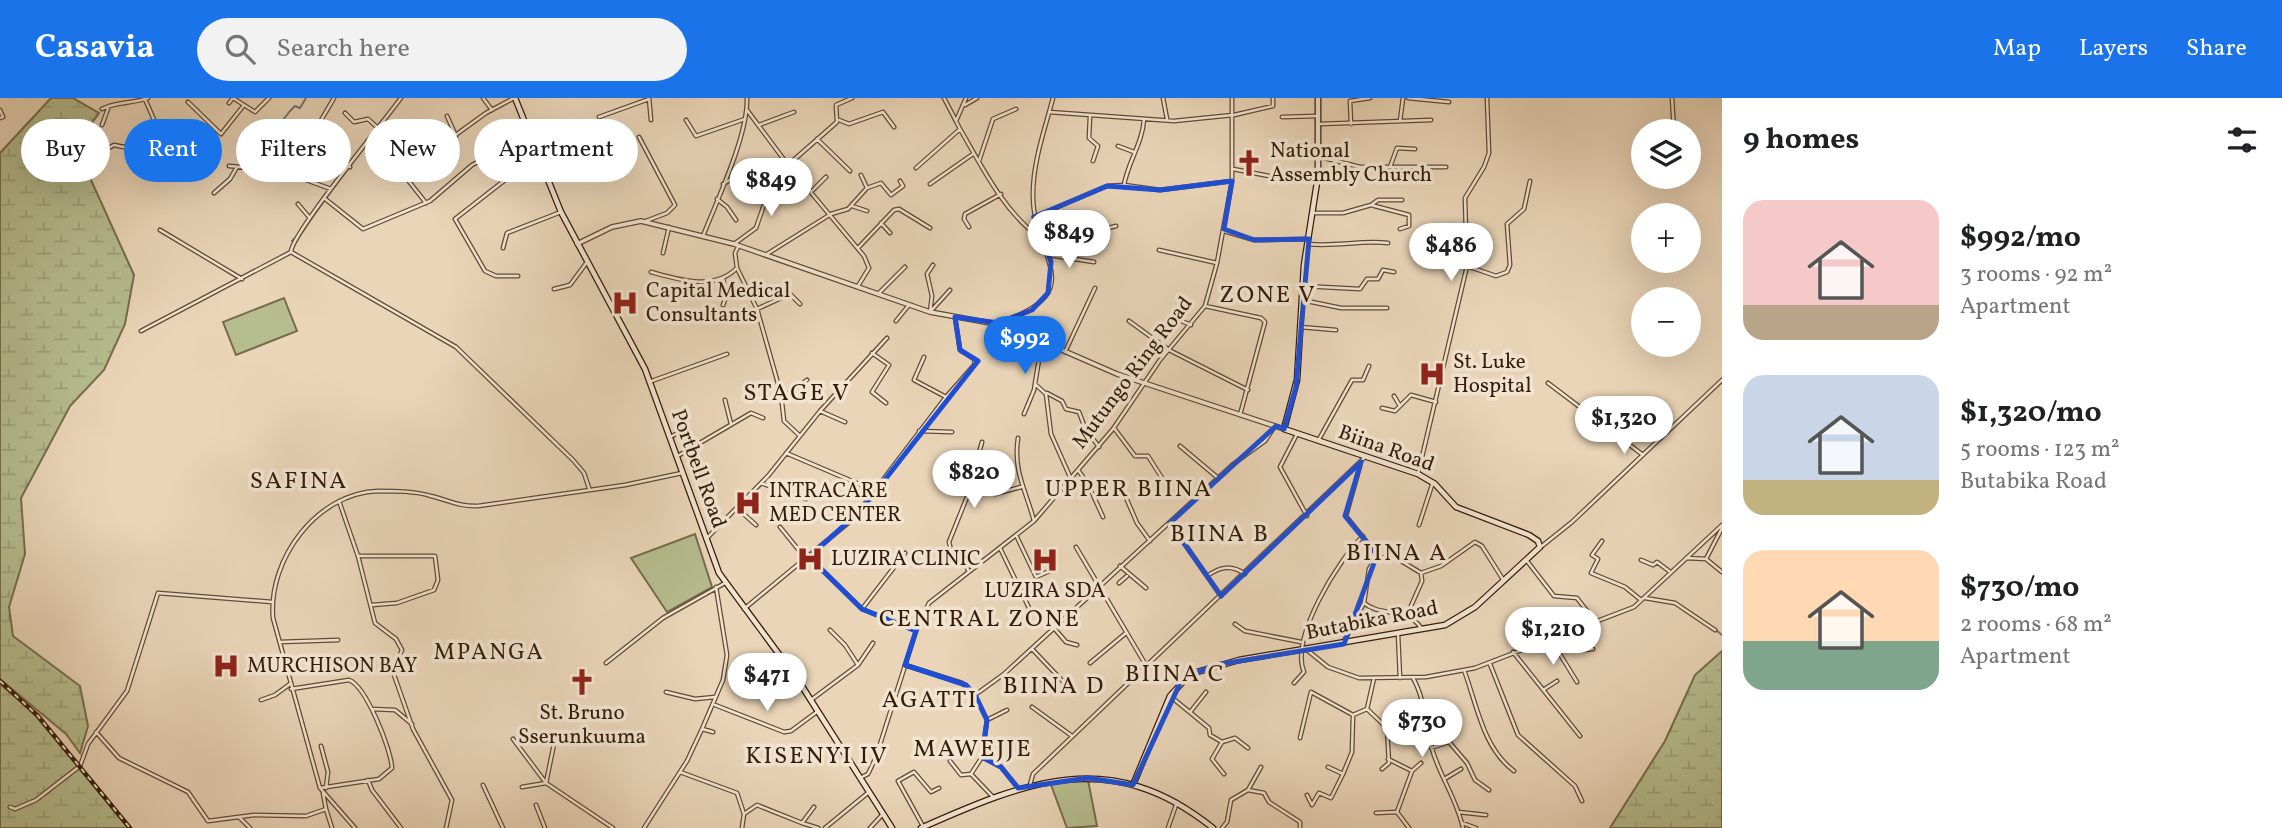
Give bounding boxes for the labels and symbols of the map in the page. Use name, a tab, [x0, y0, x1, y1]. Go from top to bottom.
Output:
place label: National Assembly Church	[1270, 137, 1432, 190]
church icon: National Assembly Church	[1234, 148, 1264, 178]
pin: $849	[730, 158, 812, 218]
pin: $849	[1028, 211, 1110, 270]
pin: $486	[1410, 223, 1492, 283]
place label: Capital Medical Consultants	[646, 277, 790, 330]
district label: ZONE V	[1219, 279, 1317, 313]
hospital icon: Capital Medical Consultants	[610, 288, 640, 318]
street label: Mutungo Ring Road	[1066, 291, 1200, 455]
pin: $992	[984, 316, 1066, 376]
place label: St. Luke Hospital	[1453, 348, 1531, 401]
hospital icon: St. Luke Hospital	[1417, 359, 1447, 389]
district label: STAGE V	[743, 377, 851, 411]
pin: $1,320	[1567, 396, 1681, 456]
street label: Portbell Road	[663, 405, 733, 533]
street label: Biina Road	[1334, 418, 1438, 480]
pin: $820	[933, 450, 1015, 510]
district label: SAFINA	[250, 465, 348, 499]
district label: UPPER BIINA	[1045, 473, 1213, 507]
place label: INTRACARE MED CENTER	[769, 477, 901, 530]
hospital icon: INTRACARE MED CENTER	[733, 488, 763, 518]
district label: BIINA B	[1170, 518, 1270, 552]
district label: BIINA A	[1346, 537, 1448, 571]
hospital icon: LUZIRA CLINIC	[795, 544, 825, 574]
place label: LUZIRA CLINIC	[831, 545, 981, 574]
hospital icon: LUZIRA SDA	[1030, 545, 1060, 575]
place label: LUZIRA SDA	[984, 577, 1106, 606]
street label: Butabika Road	[1303, 594, 1441, 648]
district label: CENTRAL ZONE	[879, 603, 1081, 637]
pin: $1,210	[1496, 608, 1610, 667]
district label: MPANGA	[433, 637, 545, 669]
hospital icon: MURCHISON BAY	[211, 651, 241, 681]
place label: MURCHISON BAY	[247, 652, 418, 681]
pin: $471	[726, 654, 808, 713]
district label: BIINA C	[1125, 658, 1225, 692]
church icon: St. Bruno Sserunkuuma	[567, 667, 597, 697]
district label: BIINA D	[1003, 670, 1105, 704]
district label: AGATTI	[882, 684, 978, 718]
place label: St. Bruno Sserunkuuma	[518, 699, 646, 752]
pin: $730	[1381, 700, 1463, 759]
district label: MAWEJJE	[913, 733, 1033, 767]
district label: KISENYI IV	[745, 740, 889, 774]

